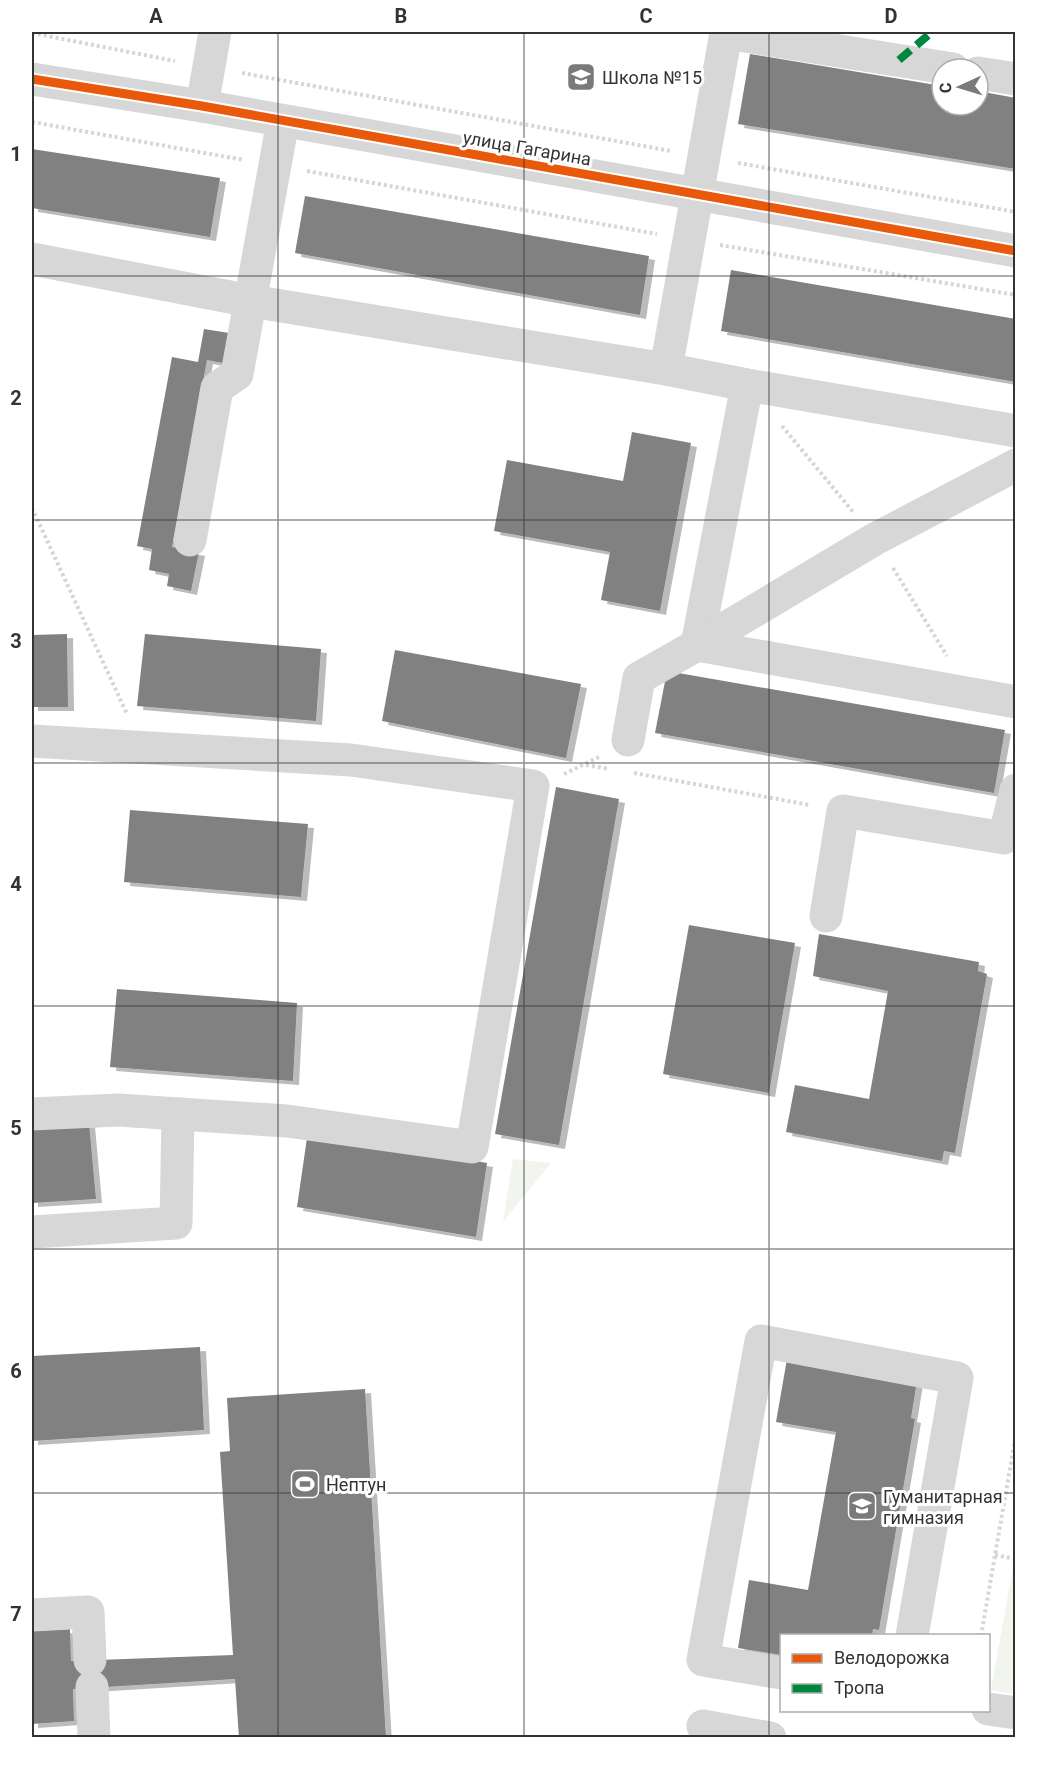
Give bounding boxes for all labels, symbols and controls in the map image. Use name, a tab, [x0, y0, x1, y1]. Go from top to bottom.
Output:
text: A	[149, 4, 163, 28]
text: B	[395, 4, 407, 28]
text: C	[639, 4, 653, 28]
text: D	[885, 4, 898, 28]
north arrow	[930, 57, 990, 117]
school or university icon: Школа №15	[565, 61, 597, 93]
place label: Школа №15	[602, 67, 702, 88]
text: С	[936, 82, 955, 94]
street label: улица Гагарина	[461, 126, 593, 170]
text: 1	[10, 142, 22, 166]
text: 2	[10, 386, 22, 410]
text: 3	[10, 629, 22, 653]
text: 4	[10, 872, 22, 896]
text: 5	[10, 1116, 22, 1140]
text: 6	[10, 1359, 22, 1383]
sports icon: Нептун	[289, 1468, 321, 1500]
place label: Нептун	[326, 1474, 386, 1495]
place label: Гуманитарная гимназия	[883, 1486, 1003, 1528]
school or university icon: Гуманитарная гимназия	[846, 1490, 878, 1522]
text: 7	[10, 1602, 22, 1626]
legend	[780, 1634, 990, 1712]
text: Велодорожка	[834, 1647, 949, 1668]
text: Тропа	[834, 1677, 884, 1698]

